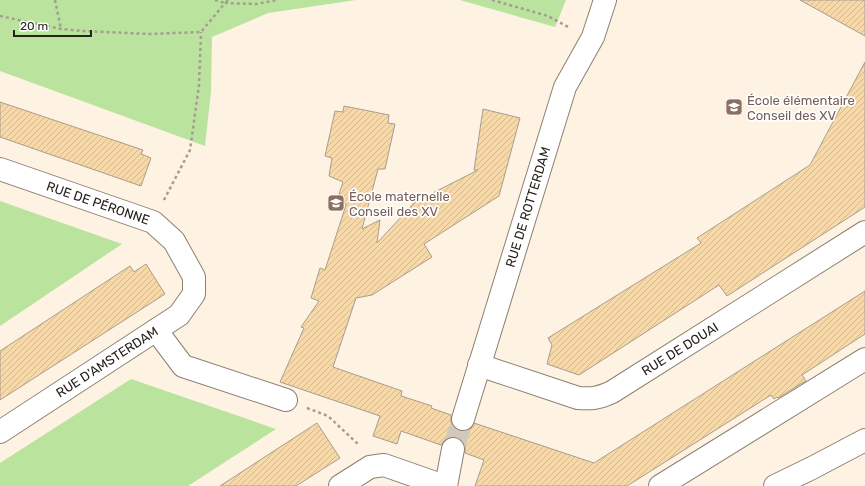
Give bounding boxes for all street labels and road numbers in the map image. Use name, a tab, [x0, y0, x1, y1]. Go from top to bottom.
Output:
street label: RUE DE ROTTERDAM	[503, 145, 553, 269]
street label: RUE DE PÉRONNE	[44, 178, 152, 228]
street label: RUE DE DOUAI	[639, 319, 721, 379]
street label: RUE D'AMSTERDAM	[53, 323, 161, 401]

